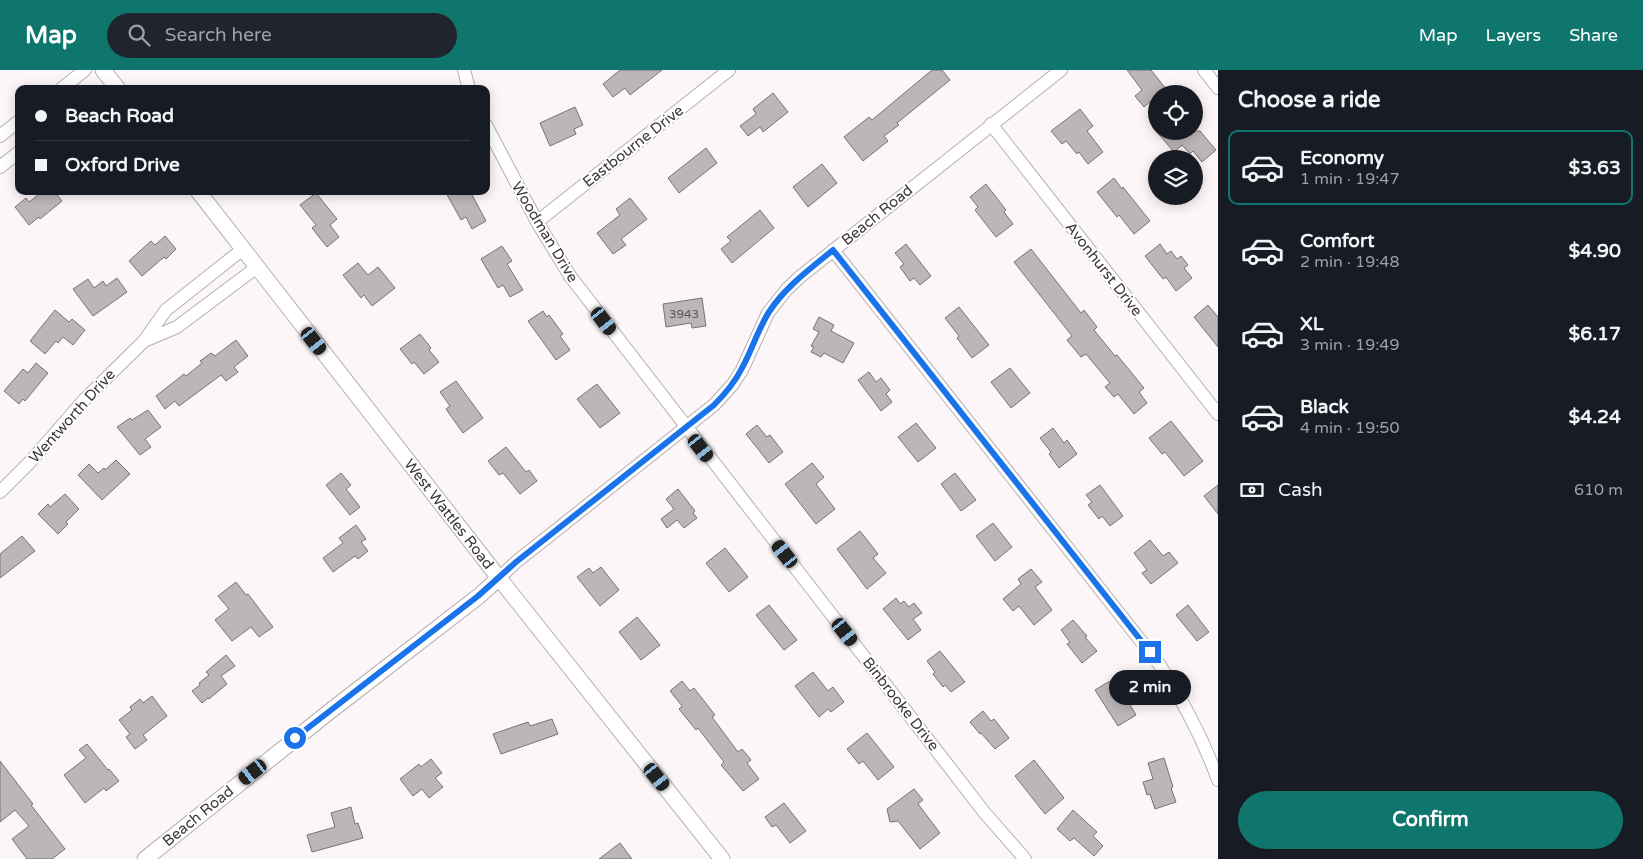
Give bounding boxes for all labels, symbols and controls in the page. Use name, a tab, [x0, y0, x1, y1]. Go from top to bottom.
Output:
search box	[107, 13, 457, 58]
text: Map	[25, 21, 77, 50]
icon: search	[125, 21, 153, 49]
text: Search here	[165, 24, 272, 46]
text: Map	[1419, 24, 1458, 46]
text: Layers	[1486, 24, 1541, 46]
text: Share	[1569, 24, 1618, 46]
map controls	[1148, 85, 1203, 205]
button: locate	[1148, 85, 1203, 140]
text: Choose a ride	[1238, 87, 1381, 113]
street label: Eastbourne Drive	[579, 101, 687, 191]
text: Beach Road	[65, 105, 174, 127]
icon: car	[1240, 145, 1285, 190]
text: Economy	[1300, 147, 1384, 169]
button: layers	[1148, 150, 1203, 205]
text: Oxford Drive	[65, 154, 180, 176]
text: $3.63	[1569, 157, 1621, 179]
text: 1 min · 19:47	[1300, 169, 1399, 189]
street label: Woodman Drive	[508, 178, 582, 286]
street label: Beach Road	[838, 181, 916, 249]
street label: Avonhurst Drive	[1062, 218, 1146, 320]
icon: car	[1240, 228, 1285, 273]
text: Comfort	[1300, 230, 1374, 252]
text: $4.90	[1569, 240, 1621, 262]
text: 2 min · 19:48	[1300, 252, 1399, 272]
car	[588, 305, 619, 337]
house number: 3943	[669, 307, 699, 321]
icon: car	[1240, 311, 1285, 356]
text: XL	[1300, 313, 1324, 335]
text: $6.17	[1569, 323, 1621, 345]
car	[298, 325, 329, 357]
text: 3 min · 19:49	[1300, 335, 1399, 355]
street label: Wentworth Drive	[25, 365, 119, 467]
icon: car	[1240, 394, 1285, 439]
text: Black	[1300, 396, 1349, 418]
text: $4.24	[1569, 406, 1621, 428]
text: 4 min · 19:50	[1300, 418, 1399, 438]
car	[685, 432, 716, 464]
street label: West Wattles Road	[400, 455, 498, 573]
icon: cash	[1238, 476, 1266, 504]
text: Cash	[1278, 479, 1323, 501]
text: 610 m	[1574, 480, 1623, 500]
car	[769, 538, 800, 570]
car	[829, 616, 860, 648]
route end	[1139, 641, 1161, 663]
street label: Binbrooke Drive	[859, 654, 943, 754]
callout: 2 min	[1109, 670, 1191, 704]
text: 2 min	[1129, 677, 1171, 697]
route start	[284, 727, 306, 749]
car	[236, 757, 269, 787]
car	[641, 761, 672, 793]
street label: Beach Road	[159, 782, 237, 850]
button: Confirm	[1238, 791, 1623, 849]

